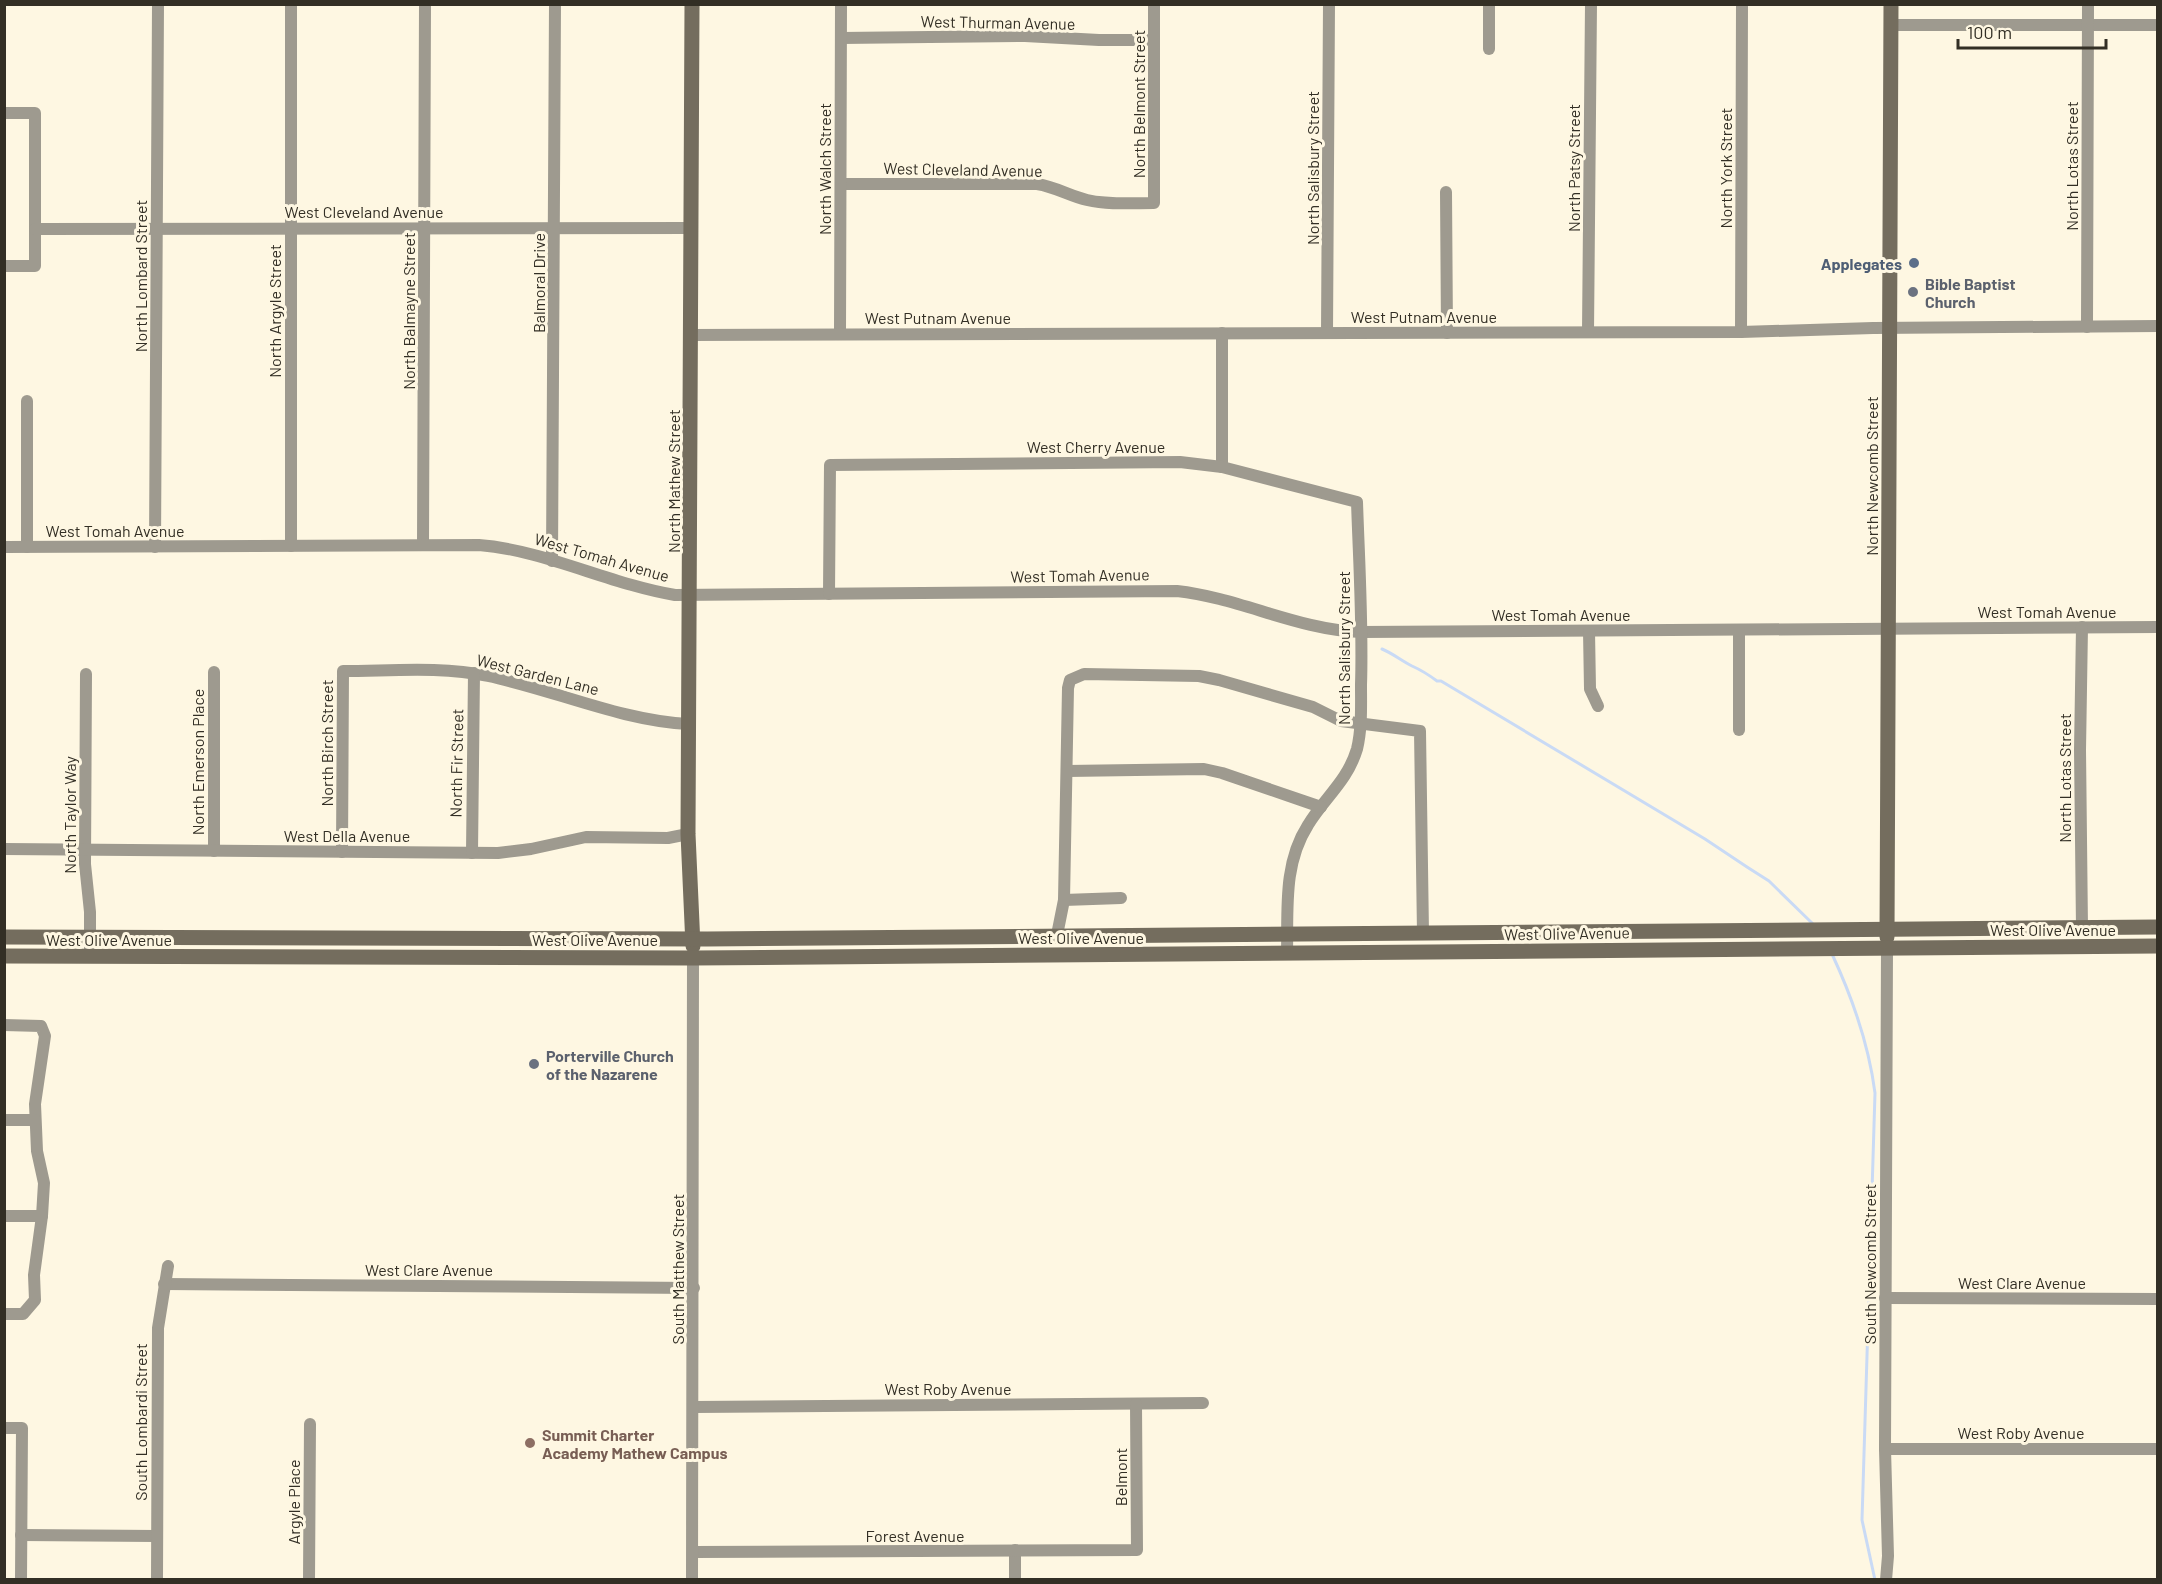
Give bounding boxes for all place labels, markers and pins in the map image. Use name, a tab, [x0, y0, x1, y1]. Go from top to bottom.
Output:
place label: Applegates	[1821, 254, 1902, 273]
marker: Applegates	[1907, 256, 1921, 270]
place label: Bible Baptist Church	[1925, 274, 2016, 311]
marker: Bible Baptist Church	[1906, 285, 1920, 299]
place label: Porterville Church of the Nazarene	[546, 1046, 674, 1083]
marker: Porterville Church of the Nazarene	[527, 1057, 541, 1071]
place label: Summit Charter Academy Mathew Campus	[542, 1425, 727, 1462]
marker: Summit Charter Academy Mathew Campus	[523, 1436, 537, 1450]

